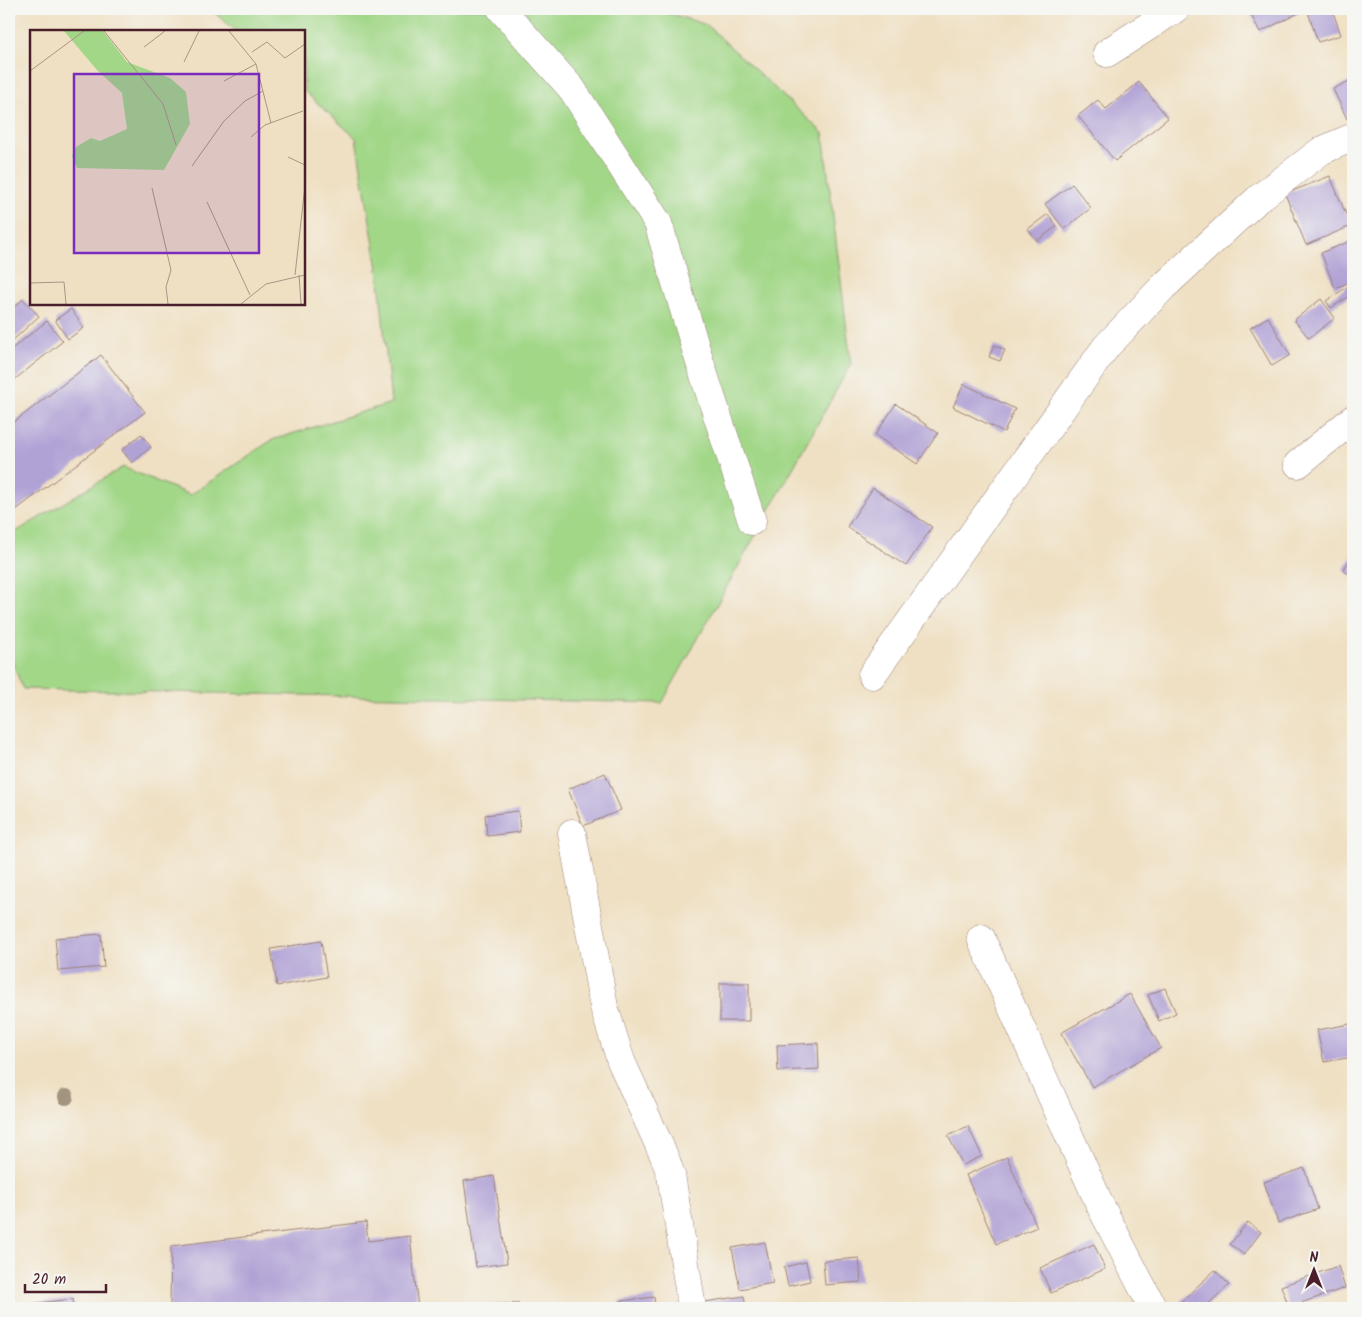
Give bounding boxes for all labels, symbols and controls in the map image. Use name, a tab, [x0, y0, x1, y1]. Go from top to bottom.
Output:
inset map	[30, 30, 305, 305]
north arrow	[1290, 1244, 1340, 1294]
text: N	[1310, 1247, 1319, 1269]
scale bar	[25, 1262, 106, 1294]
text: 20 m	[32, 1268, 66, 1292]

